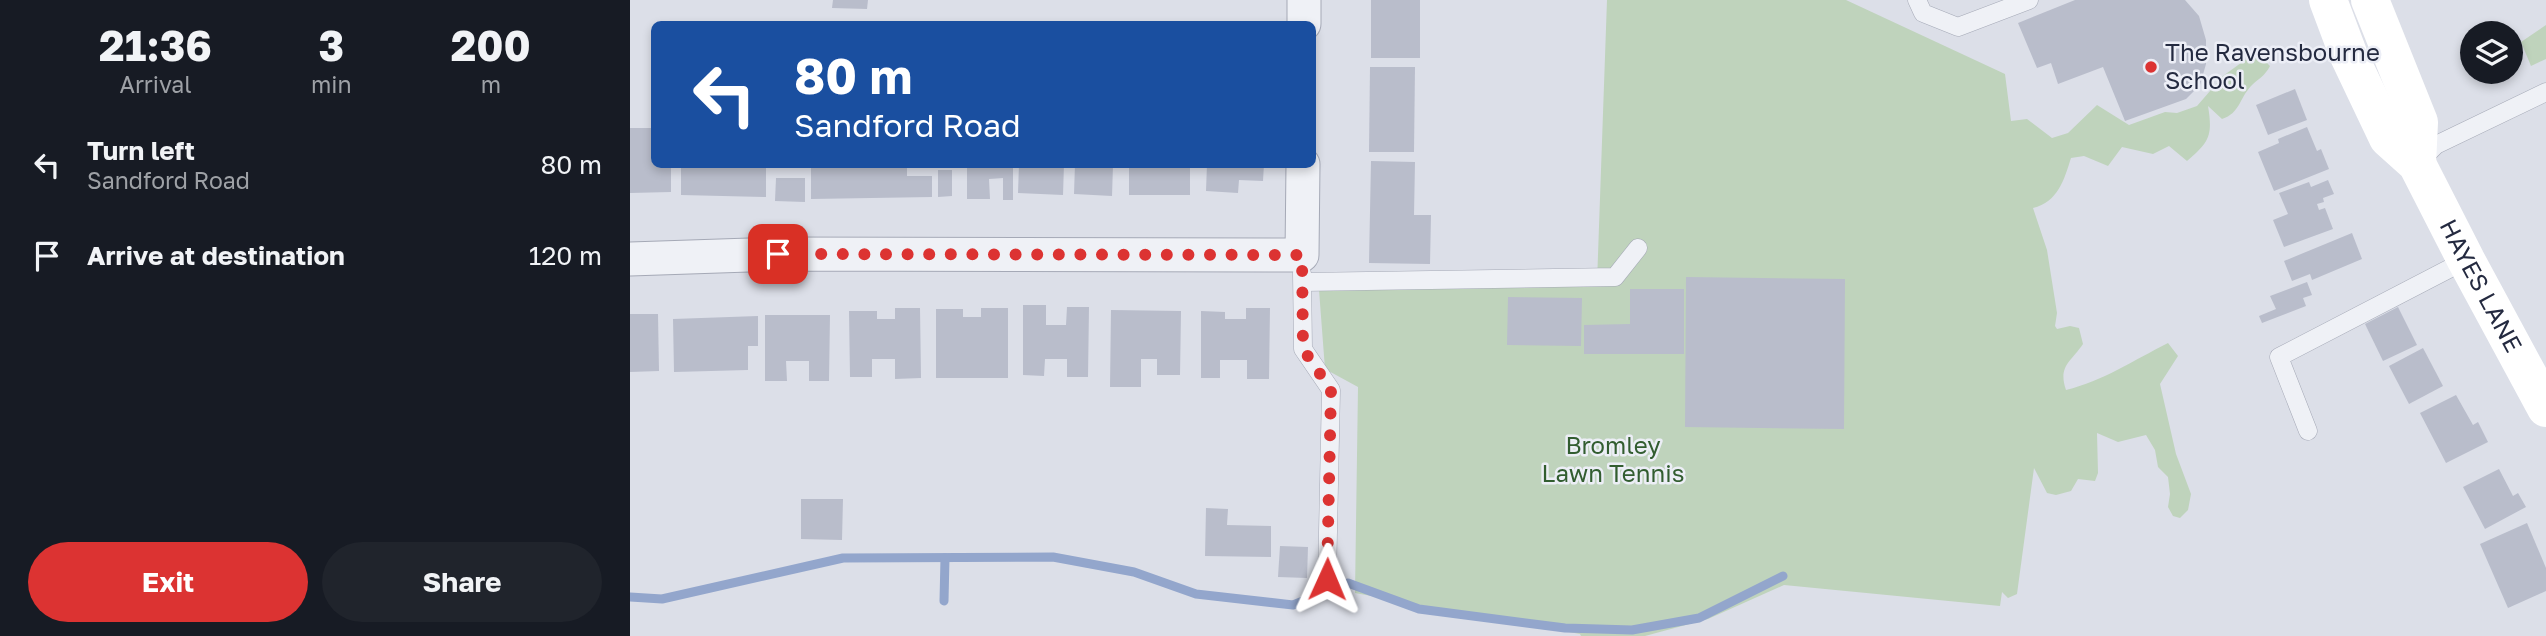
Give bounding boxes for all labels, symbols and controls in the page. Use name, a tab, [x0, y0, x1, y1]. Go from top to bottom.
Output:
text: 21:36	[99, 20, 212, 70]
text: 3	[319, 20, 344, 70]
text: 200	[451, 20, 531, 70]
map controls	[2460, 21, 2523, 84]
button: layers	[2460, 21, 2523, 84]
place label: The Ravensbourne School	[2165, 37, 2380, 94]
text: 80 m	[794, 46, 912, 105]
icon: left	[679, 49, 770, 140]
marker: The Ravensbourne School	[2143, 59, 2159, 75]
text: Arrival	[119, 70, 192, 98]
text: min	[311, 70, 352, 98]
text: m	[481, 70, 501, 98]
text: Sandford Road	[794, 106, 1021, 144]
text: Turn left	[87, 135, 195, 166]
icon: left	[28, 146, 66, 184]
text: 80 m	[541, 149, 602, 180]
text: Sandford Road	[87, 166, 250, 194]
street label: HAYES LANE	[2435, 214, 2529, 357]
pin	[748, 224, 808, 284]
icon: arrive	[759, 235, 797, 273]
icon: arrive	[28, 237, 66, 275]
text: Arrive at destination	[87, 240, 345, 271]
text: 120 m	[529, 240, 602, 271]
park label: Bromley Lawn Tennis	[1542, 430, 1684, 487]
button: Exit	[28, 542, 308, 622]
button: Share	[322, 542, 602, 622]
position arrow	[1290, 542, 1364, 616]

